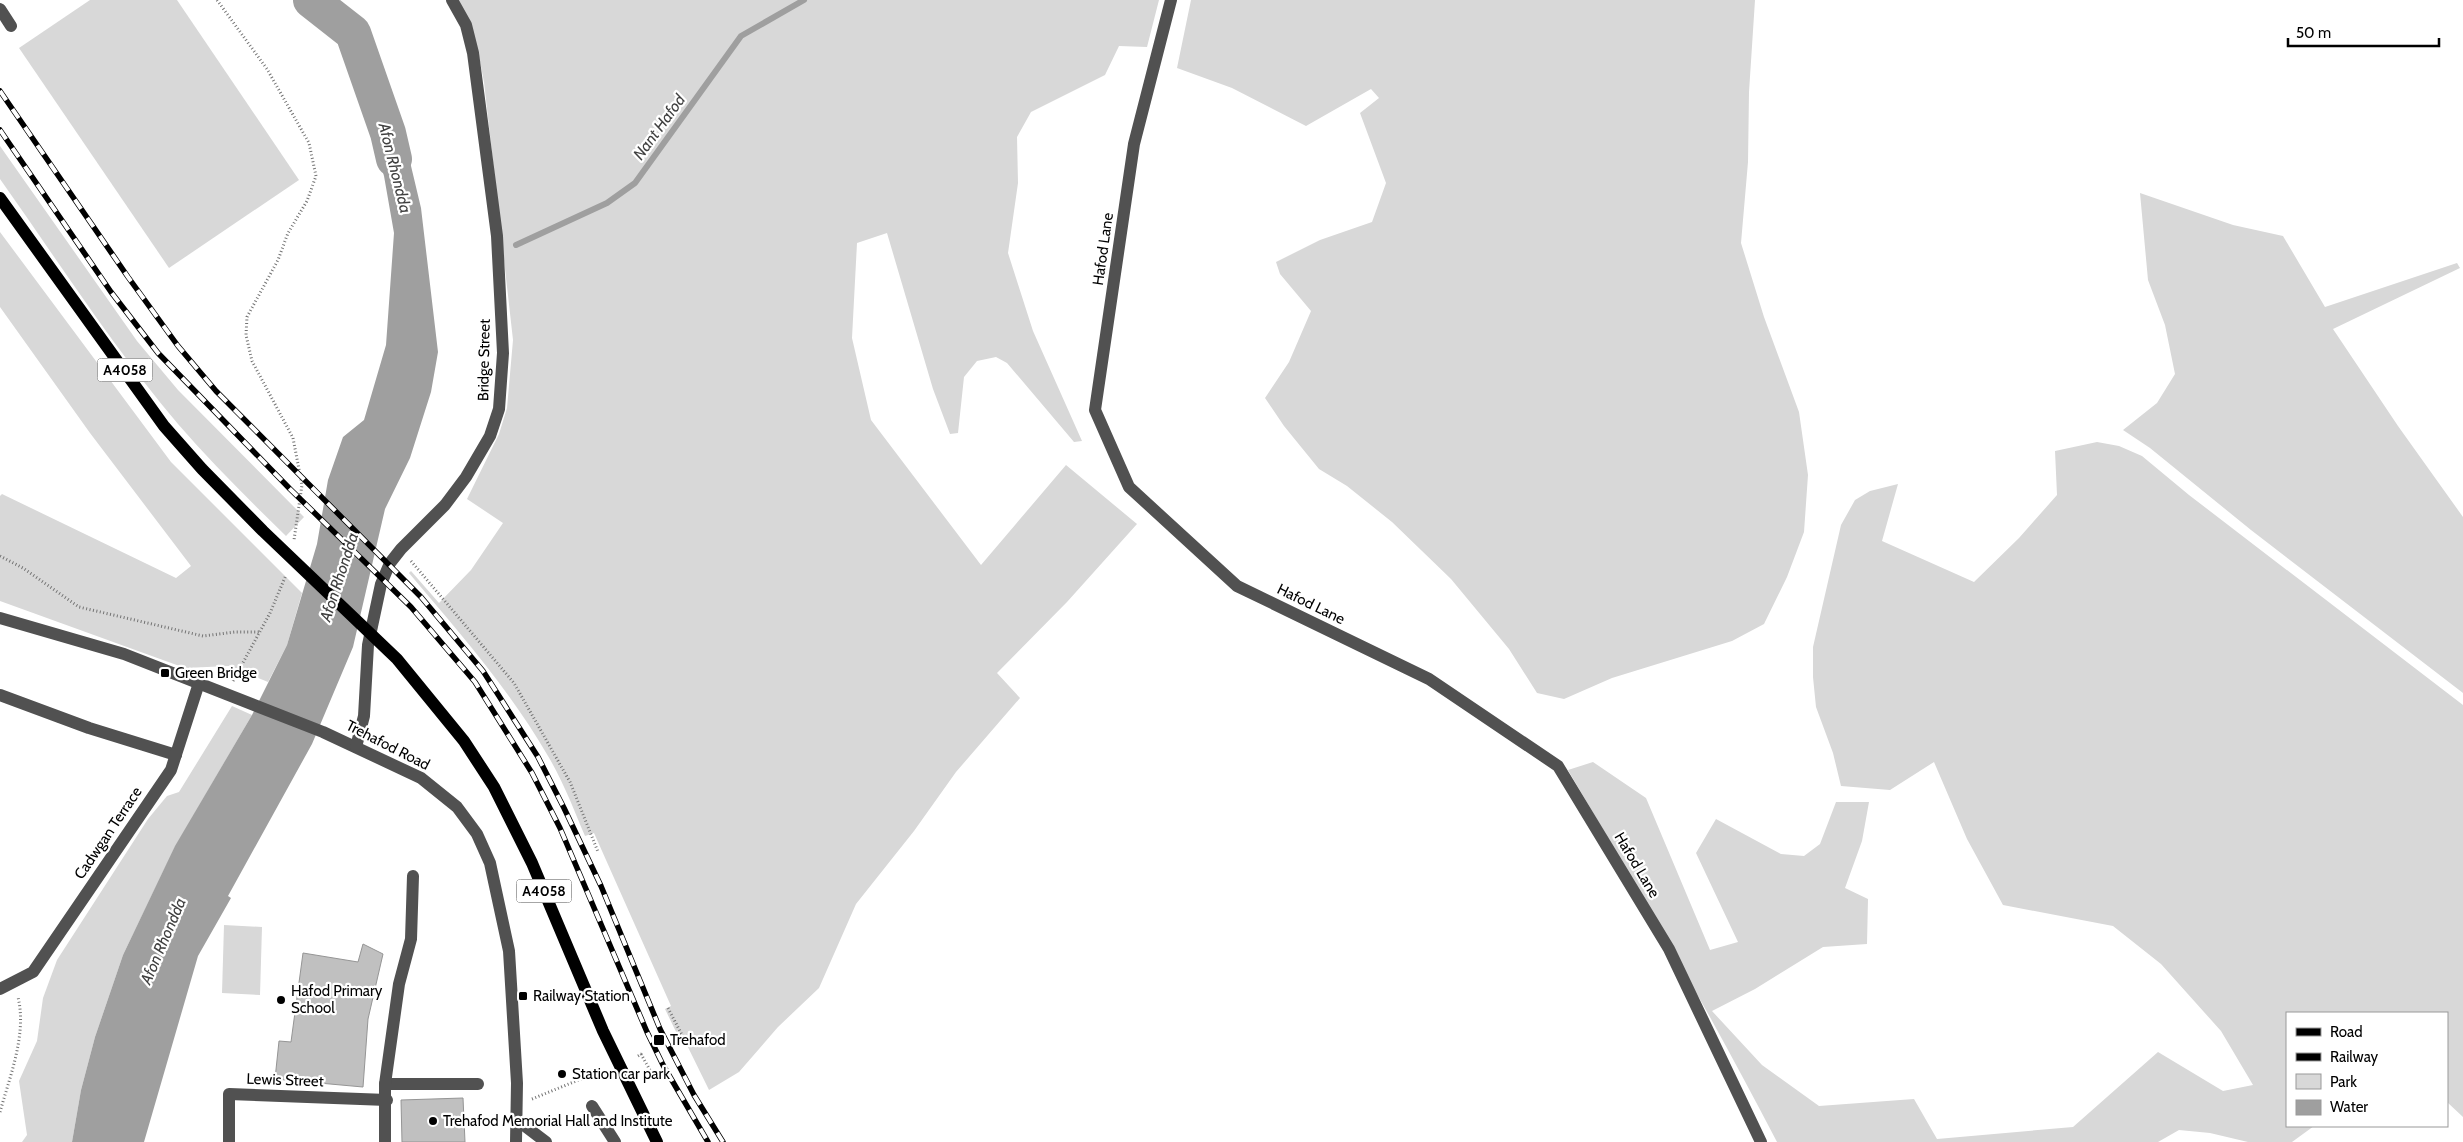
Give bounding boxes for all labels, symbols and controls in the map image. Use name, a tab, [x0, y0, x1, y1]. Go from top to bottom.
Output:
scale bar	[2288, 15, 2439, 47]
text: 50 m	[2296, 24, 2331, 42]
water label: Nant Hafod	[629, 90, 689, 163]
water label: Afon Rhondda	[374, 120, 415, 215]
street label: Hafod Lane	[1089, 211, 1117, 286]
street label: Bridge Street	[474, 319, 494, 401]
road number: A4058	[98, 358, 152, 382]
water label: Afon Rhondda	[315, 530, 362, 625]
street label: Hafod Lane	[1274, 580, 1348, 628]
place label: Green Bridge	[175, 664, 257, 682]
marker: Green Bridge	[159, 667, 171, 679]
street label: Trehafod Road	[343, 716, 433, 774]
street label: Cadwgan Terrace	[70, 783, 146, 883]
street label: Hafod Lane	[1610, 829, 1664, 901]
road number: A4058	[516, 879, 572, 902]
water label: Afon Rhondda	[136, 895, 190, 988]
place label: Hafod Primary School	[291, 982, 383, 1017]
place label: Railway Station	[533, 987, 630, 1005]
marker: Railway Station	[517, 990, 529, 1002]
marker: Hafod Primary School	[275, 994, 287, 1006]
legend	[2286, 1012, 2448, 1127]
text: Road	[2330, 1023, 2363, 1041]
place label: Trehafod	[670, 1031, 726, 1049]
marker: Trehafod	[652, 1033, 666, 1047]
text: Railway	[2330, 1048, 2379, 1066]
place label: Station car park	[572, 1065, 670, 1083]
marker: Station car park	[556, 1068, 568, 1080]
street label: Lewis Street	[246, 1070, 324, 1090]
text: Park	[2330, 1073, 2357, 1091]
text: Water	[2330, 1098, 2368, 1116]
place label: Trehafod Memorial Hall and Institute	[443, 1112, 673, 1130]
marker: Trehafod Memorial Hall and Institute	[427, 1115, 439, 1127]

